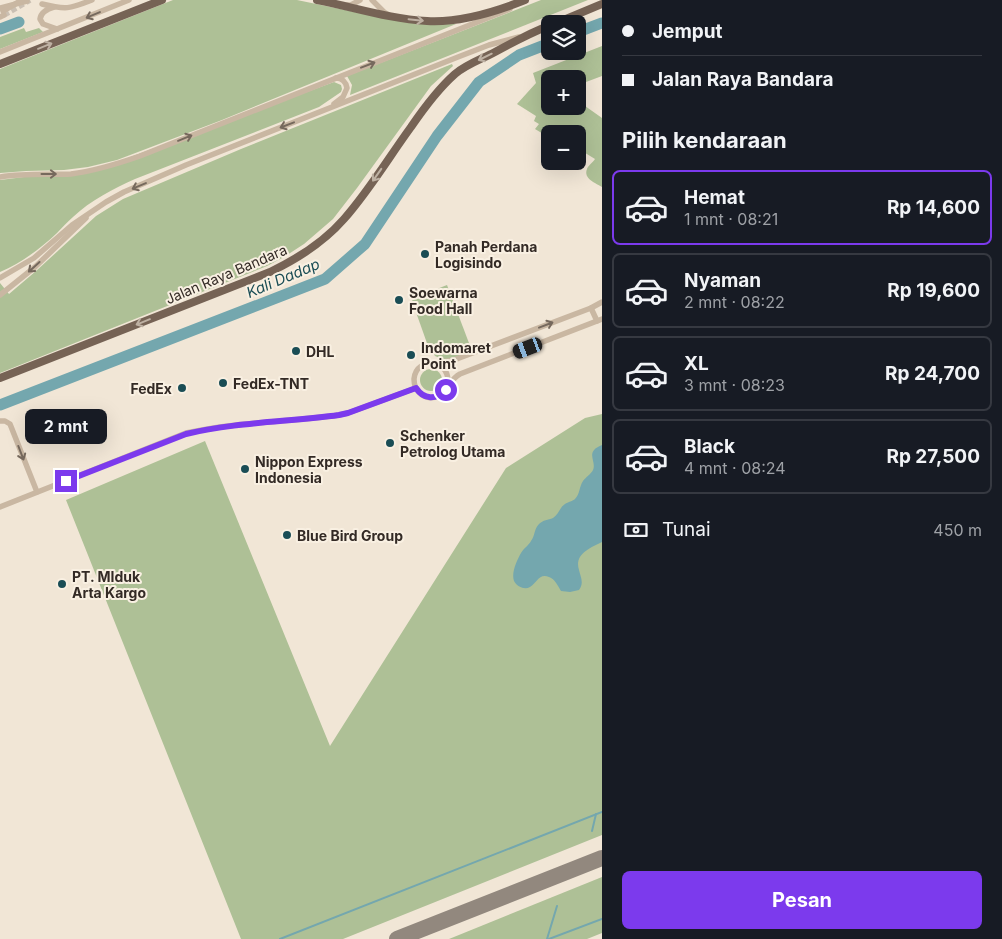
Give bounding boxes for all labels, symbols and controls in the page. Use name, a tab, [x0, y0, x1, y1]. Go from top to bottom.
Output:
one-way arrow	[86, 10, 101, 20]
one-way arrow	[408, 15, 424, 25]
map controls	[541, 15, 586, 170]
button: layers	[541, 15, 586, 60]
text: Jemput	[652, 20, 723, 43]
one-way arrow	[37, 41, 52, 50]
one-way arrow	[478, 53, 493, 62]
one-way arrow	[360, 60, 376, 69]
text: Jalan Raya Bandara	[652, 68, 833, 91]
button: +	[541, 70, 586, 115]
one-way arrow	[279, 121, 295, 130]
button: −	[541, 125, 586, 170]
text: Pilih kendaraan	[622, 127, 787, 153]
one-way arrow	[177, 132, 192, 142]
one-way arrow	[372, 168, 382, 182]
one-way arrow	[40, 169, 56, 179]
one-way arrow	[132, 181, 147, 191]
icon: car	[624, 185, 669, 230]
text: Hemat	[684, 186, 745, 209]
text: Rp 14,600	[887, 196, 980, 219]
text: 1 mnt · 08:21	[684, 209, 778, 229]
place label: Panah Perdana Logisindo	[435, 238, 537, 271]
street label: Jalan Raya Bandara	[163, 241, 289, 307]
marker: Panah Perdana Logisindo	[419, 248, 431, 260]
water label: Kali Dadap	[243, 254, 323, 302]
one-way arrow	[27, 262, 40, 273]
icon: car	[624, 268, 669, 313]
text: Nyaman	[684, 269, 761, 292]
text: Rp 19,600	[887, 279, 980, 302]
place label: Soewarna Food Hall	[409, 284, 478, 317]
text: 2 mnt · 08:22	[684, 292, 785, 312]
marker: Soewarna Food Hall	[393, 294, 405, 306]
one-way arrow	[136, 317, 151, 327]
one-way arrow	[538, 320, 553, 329]
car	[511, 336, 544, 360]
place label: Indomaret Point	[421, 339, 491, 372]
place label: DHL	[306, 343, 335, 360]
marker: DHL	[290, 345, 302, 357]
marker: Indomaret Point	[405, 349, 417, 361]
icon: car	[624, 351, 669, 396]
text: XL	[684, 352, 709, 375]
text: Rp 24,700	[885, 362, 980, 385]
place label: FedEx-TNT	[233, 375, 309, 392]
text: 3 mnt · 08:23	[684, 375, 785, 395]
marker: FedEx-TNT	[217, 377, 229, 389]
route start	[435, 379, 457, 401]
place label: FedEx	[130, 380, 172, 397]
marker: FedEx	[176, 382, 188, 394]
callout: 2 mnt	[25, 408, 107, 444]
text: 2 mnt	[44, 416, 88, 436]
place label: Schenker Petrolog Utama	[400, 427, 505, 460]
icon: car	[624, 434, 669, 479]
text: Black	[684, 435, 735, 458]
marker: Schenker Petrolog Utama	[384, 437, 396, 449]
one-way arrow	[17, 445, 27, 460]
text: Rp 27,500	[886, 445, 980, 468]
place label: Nippon Express Indonesia	[255, 453, 363, 486]
text: 4 mnt · 08:24	[684, 458, 786, 478]
marker: Nippon Express Indonesia	[239, 463, 251, 475]
route end	[55, 470, 77, 492]
icon: cash	[622, 516, 650, 544]
text: Tunai	[662, 518, 711, 541]
text: 450 m	[933, 520, 982, 540]
place label: Blue Bird Group	[297, 527, 403, 544]
marker: Blue Bird Group	[281, 529, 293, 541]
place label: PT. MIduk Arta Kargo	[72, 568, 146, 601]
marker: PT. MIduk Arta Kargo	[56, 578, 68, 590]
button: Pesan	[622, 871, 982, 929]

